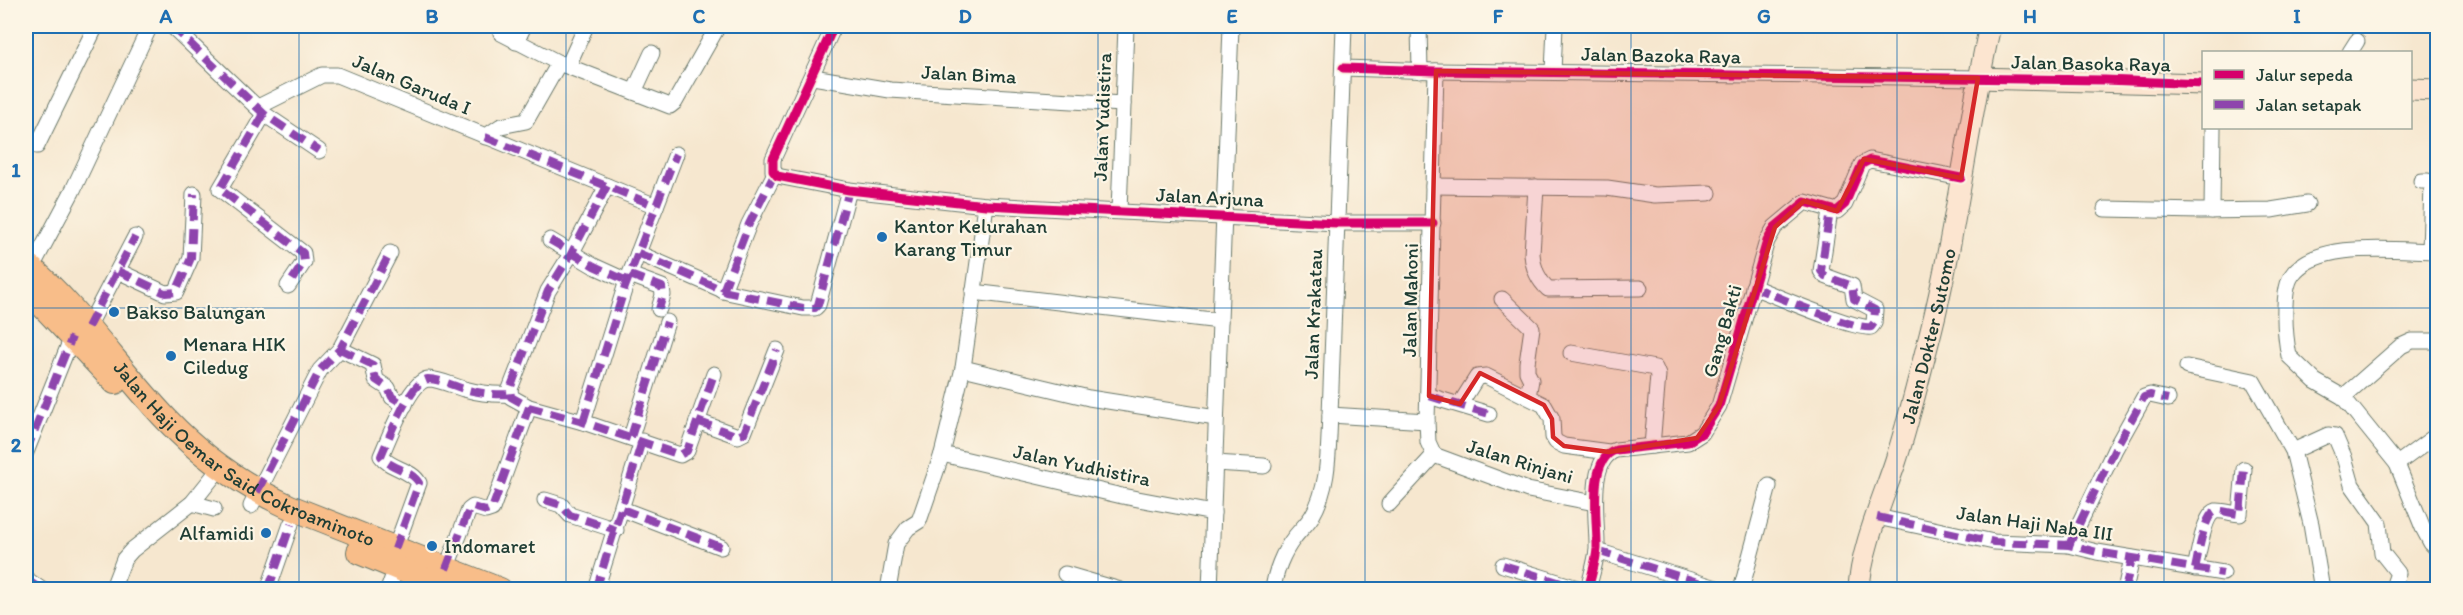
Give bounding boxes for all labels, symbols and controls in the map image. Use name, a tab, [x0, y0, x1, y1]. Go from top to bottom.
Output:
text: A	[159, 4, 173, 28]
text: B	[426, 4, 439, 28]
text: C	[693, 4, 706, 28]
text: D	[958, 4, 972, 28]
text: E	[1226, 4, 1238, 28]
text: F	[1493, 4, 1504, 28]
text: G	[1757, 4, 1771, 28]
text: H	[2023, 4, 2037, 28]
text: I	[2293, 4, 2301, 28]
street label: Jalan Bazoka Raya	[1581, 42, 1742, 68]
street label: Jalan Garuda I	[349, 48, 475, 120]
street label: Jalan Basoka Raya	[2011, 50, 2172, 76]
legend	[2202, 51, 2412, 129]
street label: Jalan Yudistira	[1088, 52, 1116, 182]
street label: Jalan Bima	[921, 60, 1018, 89]
text: Jalur sepeda	[2256, 64, 2353, 86]
text: Jalan setapak	[2256, 94, 2362, 116]
text: 1	[11, 158, 21, 182]
street label: Jalan Arjuna	[1155, 182, 1265, 212]
place label: Kantor Kelurahan Karang Timur	[894, 214, 1047, 261]
marker: Kantor Kelurahan Karang Timur	[875, 230, 889, 244]
street label: Jalan Mahoni	[1397, 243, 1423, 357]
street label: Jalan Dokter Sutomo	[1896, 246, 1961, 426]
street label: Jalan Krakatau	[1299, 248, 1327, 380]
street label: Gang Bakti	[1697, 282, 1747, 380]
place label: Bakso Balungan	[126, 300, 266, 324]
marker: Bakso Balungan	[107, 305, 121, 319]
place label: Menara HIK Ciledug	[183, 332, 286, 379]
marker: Menara HIK Ciledug	[164, 349, 178, 363]
street label: Jalan Haji Oemar Said Cokroaminoto	[109, 356, 378, 551]
text: 2	[11, 433, 22, 457]
street label: Jalan Rinjani	[1464, 433, 1576, 489]
street label: Jalan Yudhistira	[1011, 439, 1153, 491]
street label: Jalan Haji Naba III	[1955, 500, 2115, 546]
place label: Alfamidi	[180, 521, 254, 545]
marker: Alfamidi	[259, 526, 273, 540]
place label: Indomaret	[444, 534, 536, 558]
marker: Indomaret	[425, 539, 439, 553]

